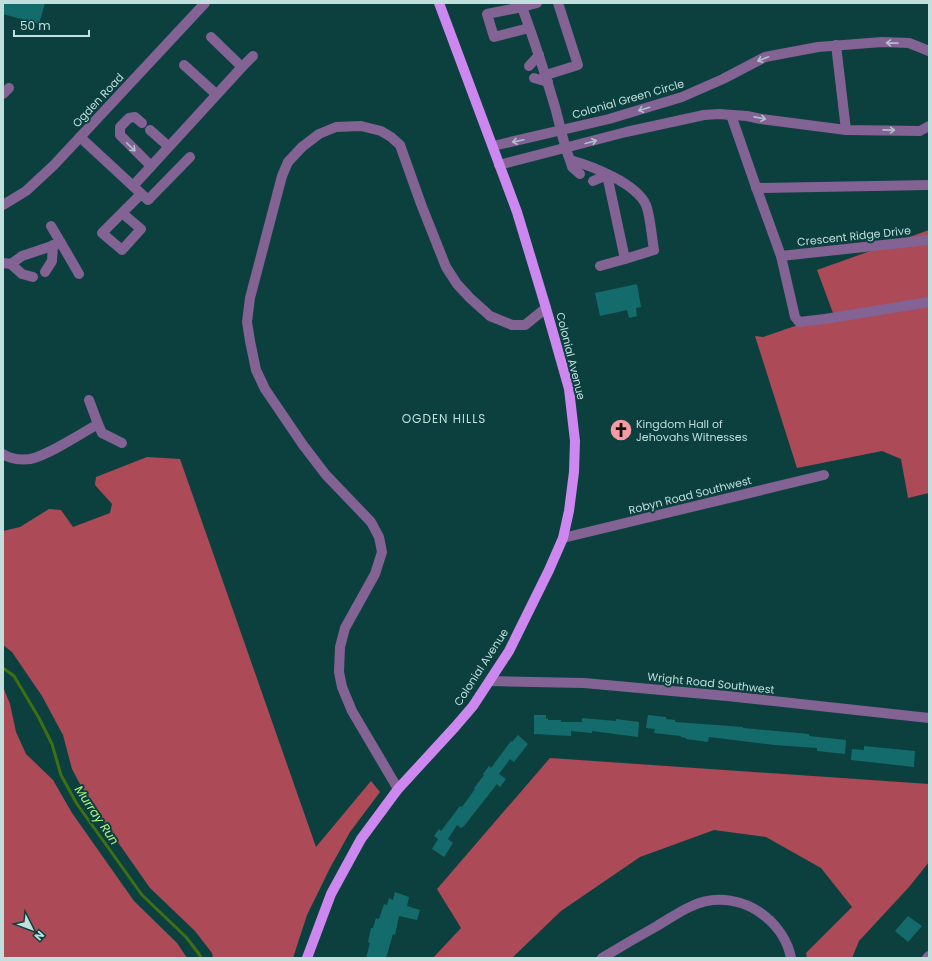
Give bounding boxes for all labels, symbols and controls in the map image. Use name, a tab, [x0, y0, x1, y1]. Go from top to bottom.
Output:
scale bar	[14, 12, 89, 38]
text: 50 m	[20, 17, 51, 34]
one-way arrow	[886, 39, 899, 46]
one-way arrow	[758, 55, 770, 63]
street label: Ogden Road	[69, 69, 127, 131]
street label: Colonial Green Circle	[570, 75, 686, 123]
one-way arrow	[637, 106, 650, 113]
one-way arrow	[753, 115, 766, 123]
one-way arrow	[882, 126, 895, 134]
one-way arrow	[512, 137, 525, 145]
one-way arrow	[584, 137, 597, 145]
one-way arrow	[126, 142, 136, 152]
street label: Crescent Ridge Drive	[796, 222, 912, 250]
street label: Colonial Avenue	[552, 311, 590, 401]
district label: OGDEN HILLS	[402, 410, 486, 427]
place label: Kingdom Hall of Jehovahs Witnesses	[636, 416, 748, 445]
church icon: Kingdom Hall of Jehovahs Witnesses	[608, 417, 634, 443]
street label: Robyn Road Southwest	[627, 472, 753, 518]
street label: Colonial Avenue	[450, 625, 512, 709]
street label: Wright Road Southwest	[647, 668, 775, 698]
water label: Murray Run	[71, 782, 123, 848]
north arrow	[12, 909, 52, 949]
text: N	[31, 927, 48, 944]

